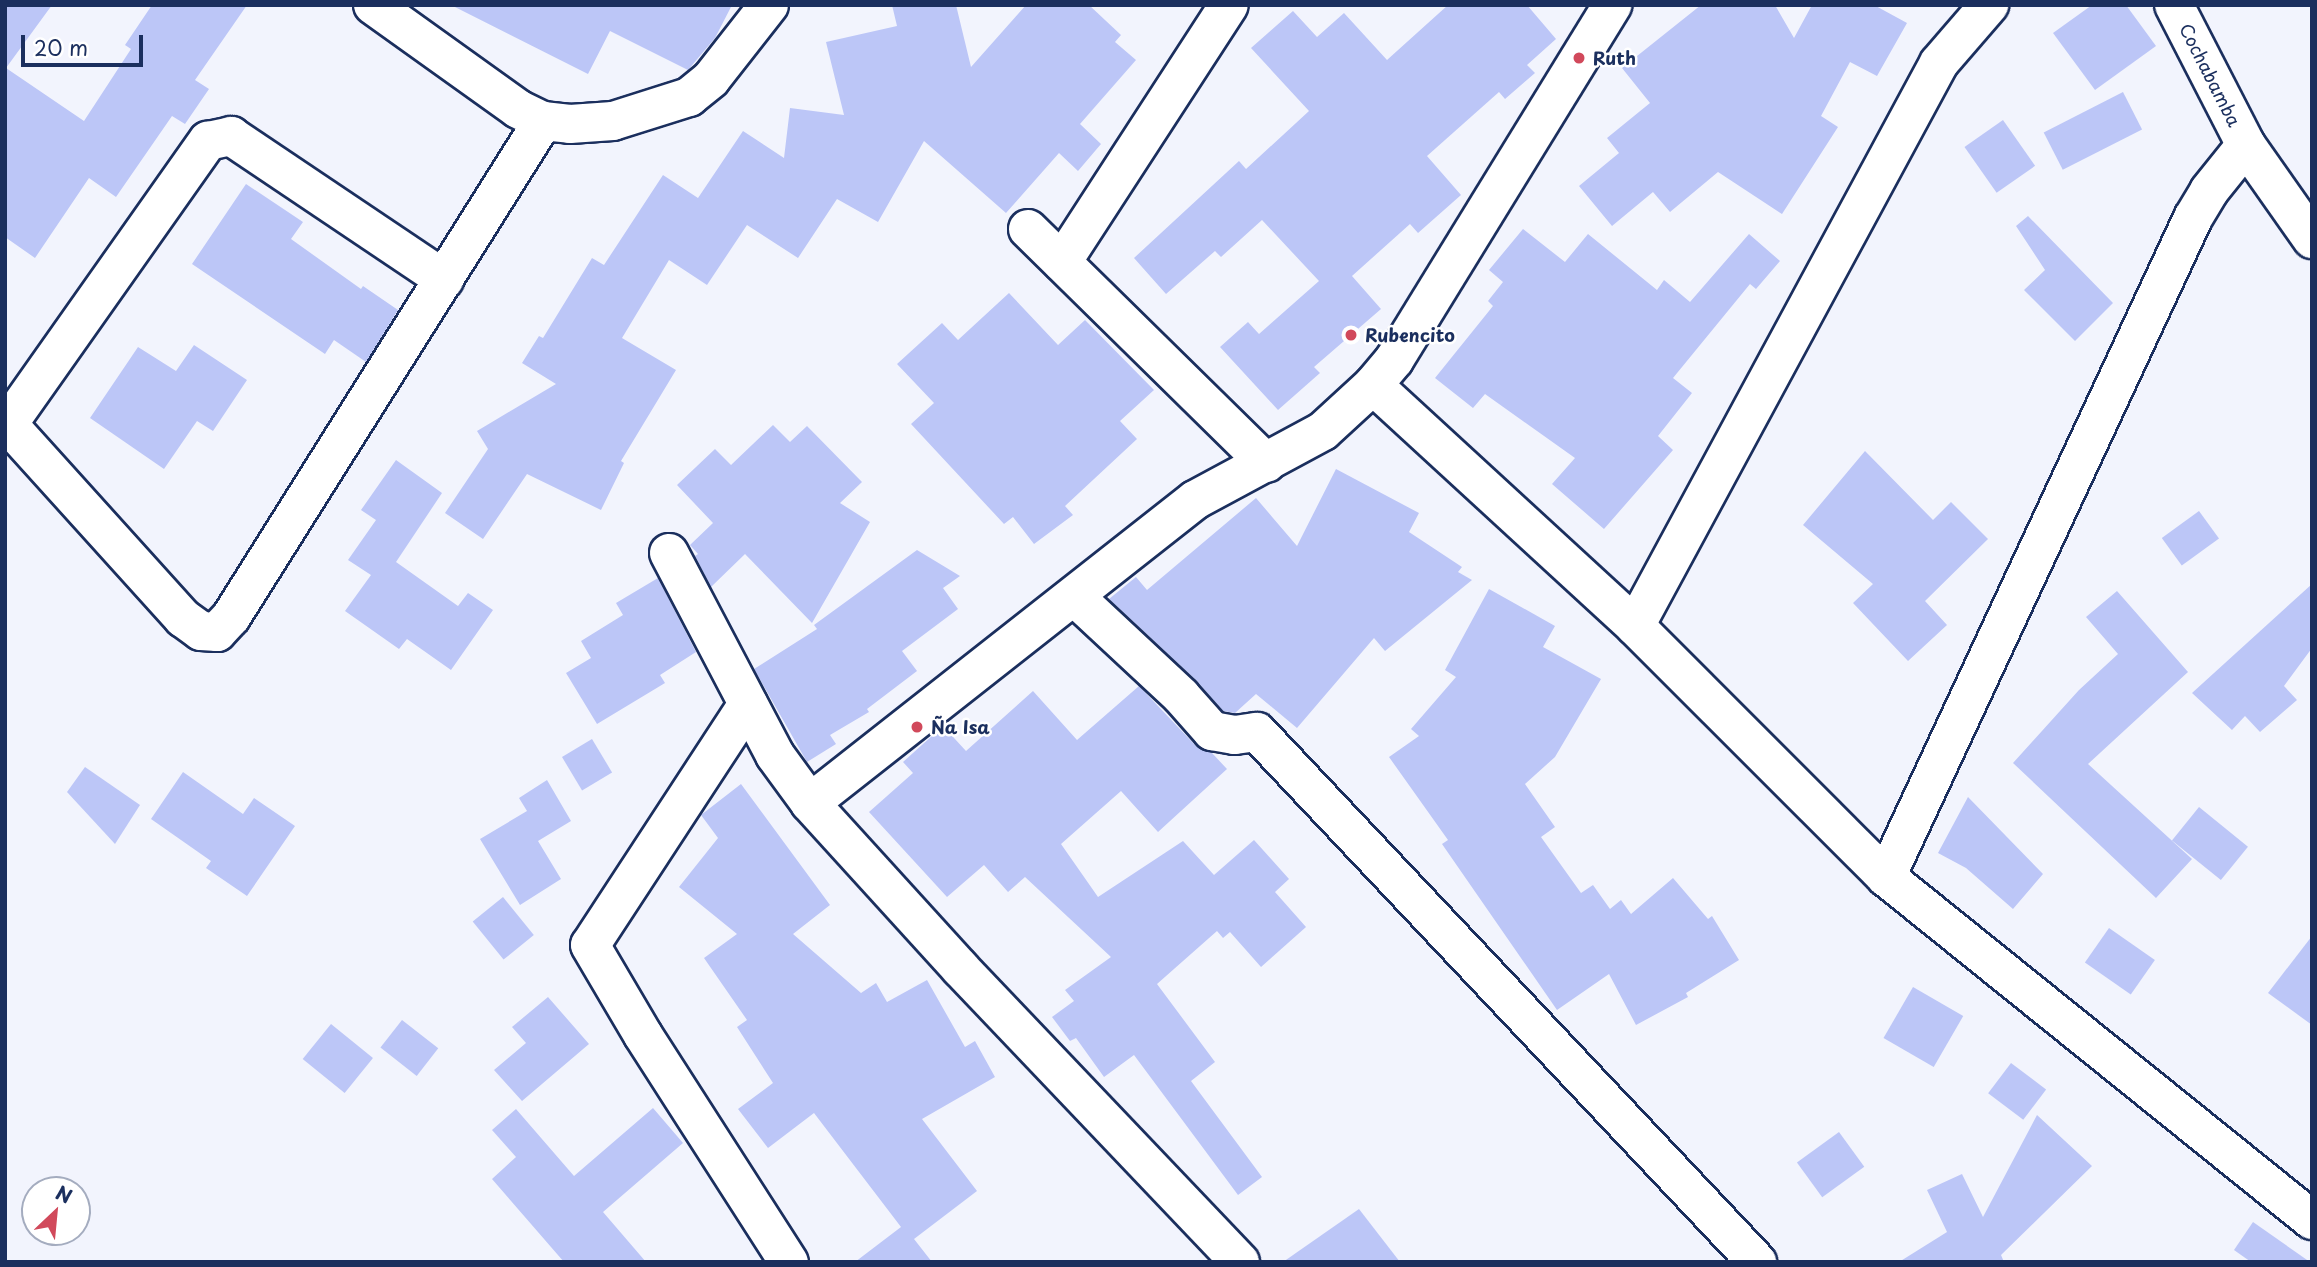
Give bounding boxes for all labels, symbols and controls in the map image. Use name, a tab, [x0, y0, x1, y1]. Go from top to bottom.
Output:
street label: Cochabamba	[2175, 20, 2245, 130]
scale bar	[24, 21, 147, 65]
text: 20 m	[34, 31, 88, 63]
place label: Ruth	[1593, 47, 1636, 69]
marker: Ruth	[1571, 50, 1587, 66]
place label: Rubencito	[1365, 324, 1455, 346]
marker: Rubencito	[1343, 327, 1359, 343]
place label: Ña Isa	[931, 716, 990, 738]
marker: Ña Isa	[909, 719, 925, 735]
north arrow	[21, 1176, 91, 1246]
text: N	[51, 1178, 77, 1210]

